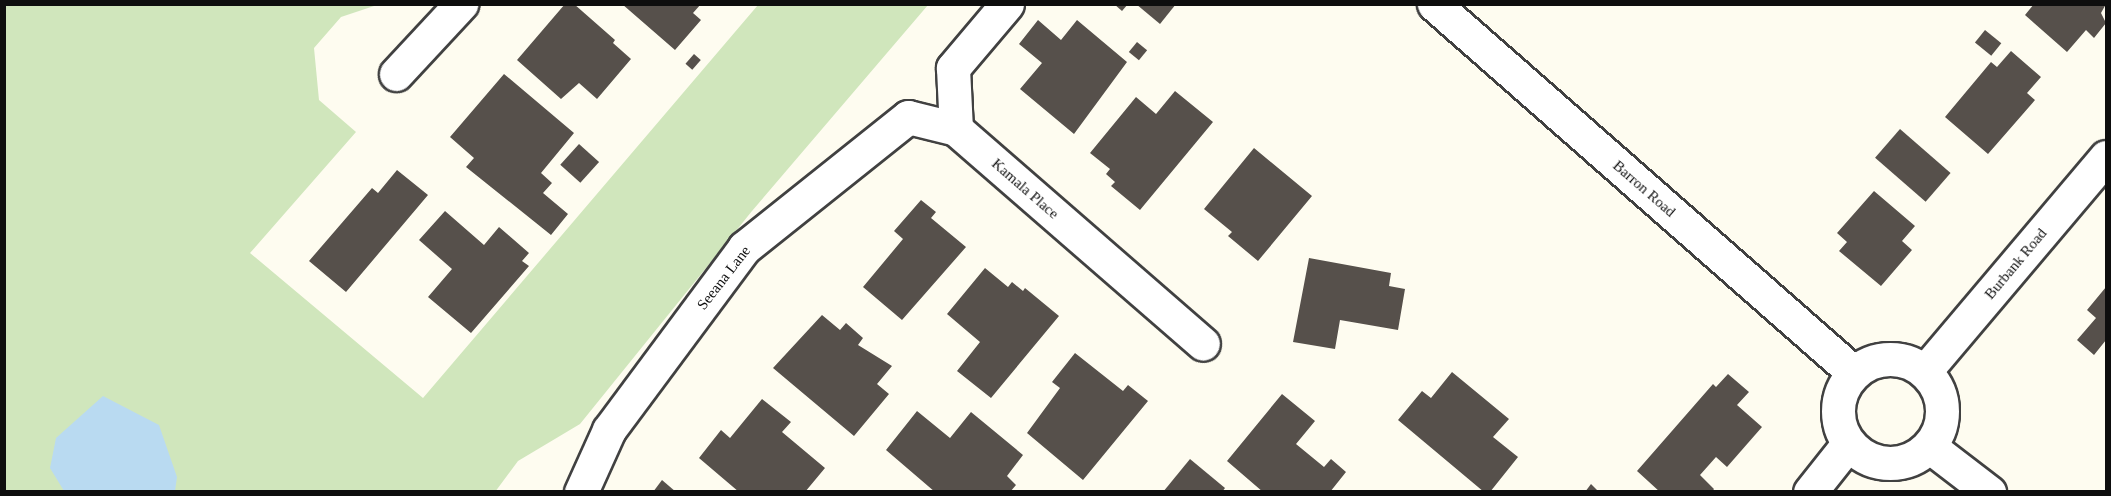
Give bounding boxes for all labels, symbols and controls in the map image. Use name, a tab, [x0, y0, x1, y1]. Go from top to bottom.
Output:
street label: Kamala Place	[988, 155, 1062, 223]
street label: Barron Road	[1609, 157, 1679, 221]
street label: Burbank Road	[1981, 225, 2051, 303]
street label: Seeana Lane	[693, 242, 755, 314]

